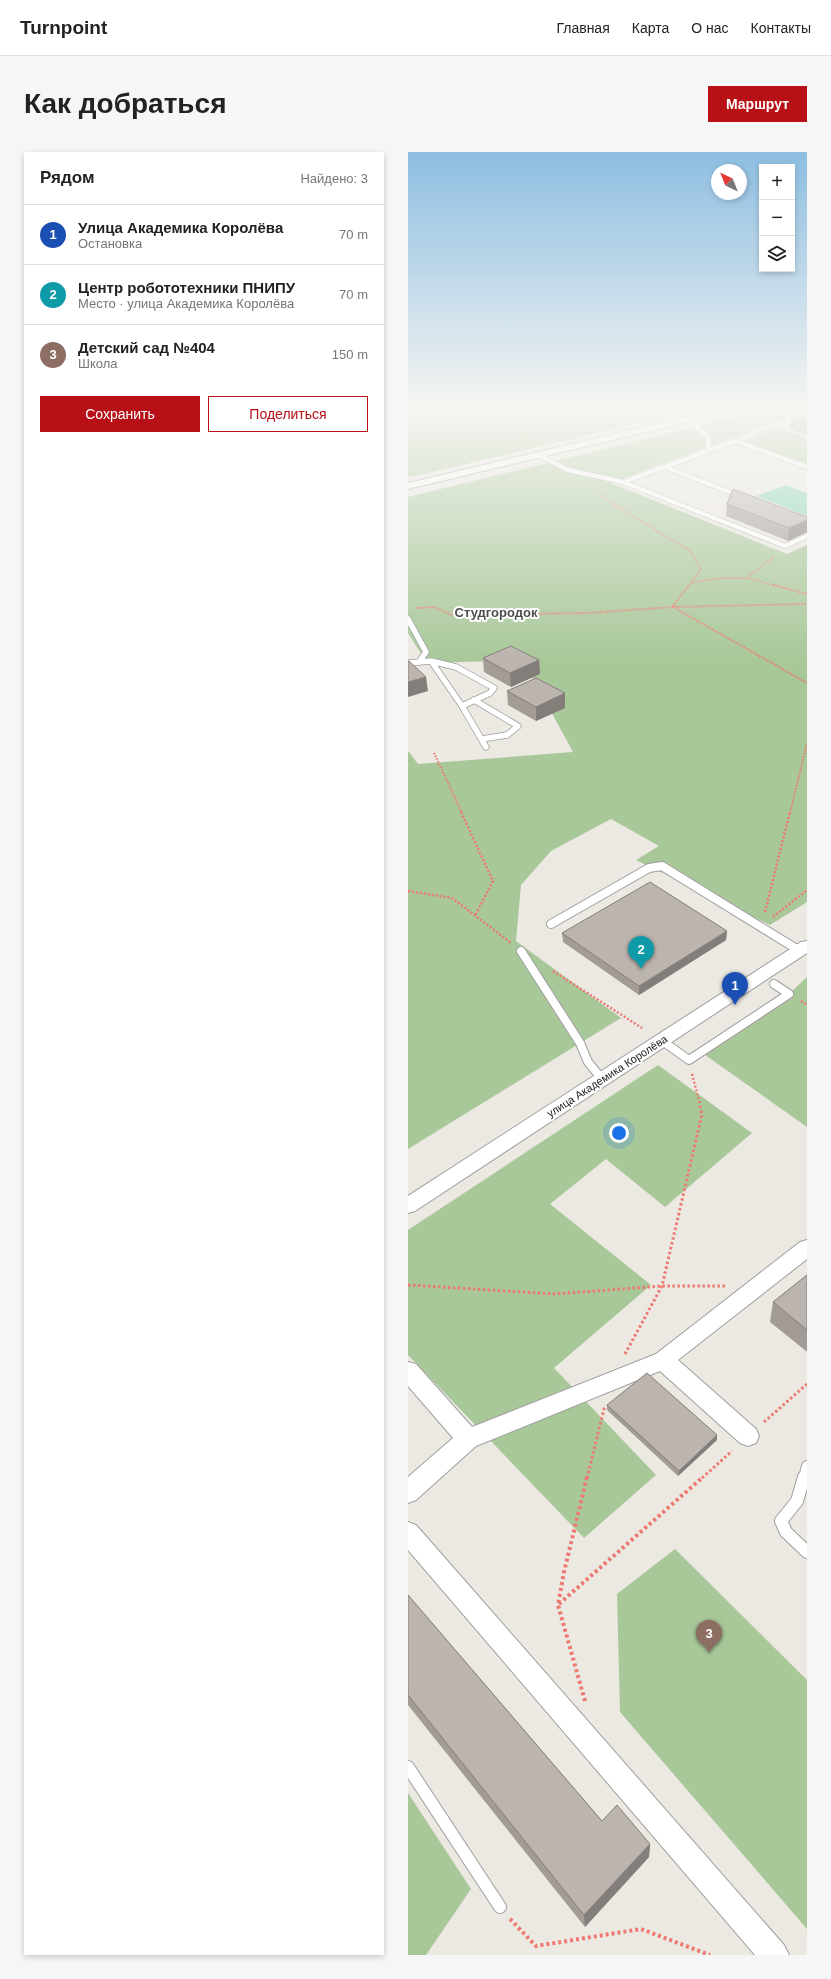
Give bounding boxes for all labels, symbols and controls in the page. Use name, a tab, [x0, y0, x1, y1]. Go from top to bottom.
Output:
text: Turnpoint	[20, 17, 107, 38]
text: Главная	[556, 20, 610, 36]
text: Карта	[632, 20, 669, 36]
text: О нас	[691, 20, 729, 36]
text: Контакты	[751, 20, 811, 36]
button: Маршрут	[708, 86, 807, 122]
text: Как добраться	[24, 88, 226, 119]
north arrow	[711, 164, 747, 200]
map controls	[759, 164, 795, 272]
button: +	[759, 164, 795, 200]
text: Рядом	[40, 168, 95, 187]
text: Найдено: 3	[300, 171, 368, 186]
button: −	[759, 200, 795, 236]
text: Улица Академика Королёва	[78, 219, 283, 236]
text: 1	[49, 227, 57, 242]
text: 70 m	[339, 227, 368, 242]
text: Остановка	[78, 236, 142, 251]
button: layers	[759, 236, 795, 272]
text: Центр робототехники ПНИПУ	[78, 279, 295, 296]
text: 2	[49, 287, 57, 302]
text: 70 m	[339, 287, 368, 302]
text: Место · улица Академика Королёва	[78, 296, 294, 311]
text: Детский сад №404	[78, 339, 215, 356]
text: 3	[49, 347, 57, 362]
text: 150 m	[332, 347, 368, 362]
text: Школа	[78, 356, 118, 371]
button: Сохранить	[40, 396, 200, 432]
button: Поделиться	[208, 396, 368, 432]
district label: Студгородок	[455, 605, 538, 620]
pin: 2	[628, 936, 654, 969]
pin: 1	[722, 972, 748, 1005]
street label: улица Академика Королёва	[545, 1032, 670, 1119]
your location	[609, 1123, 629, 1143]
pin: 3	[696, 1620, 722, 1653]

